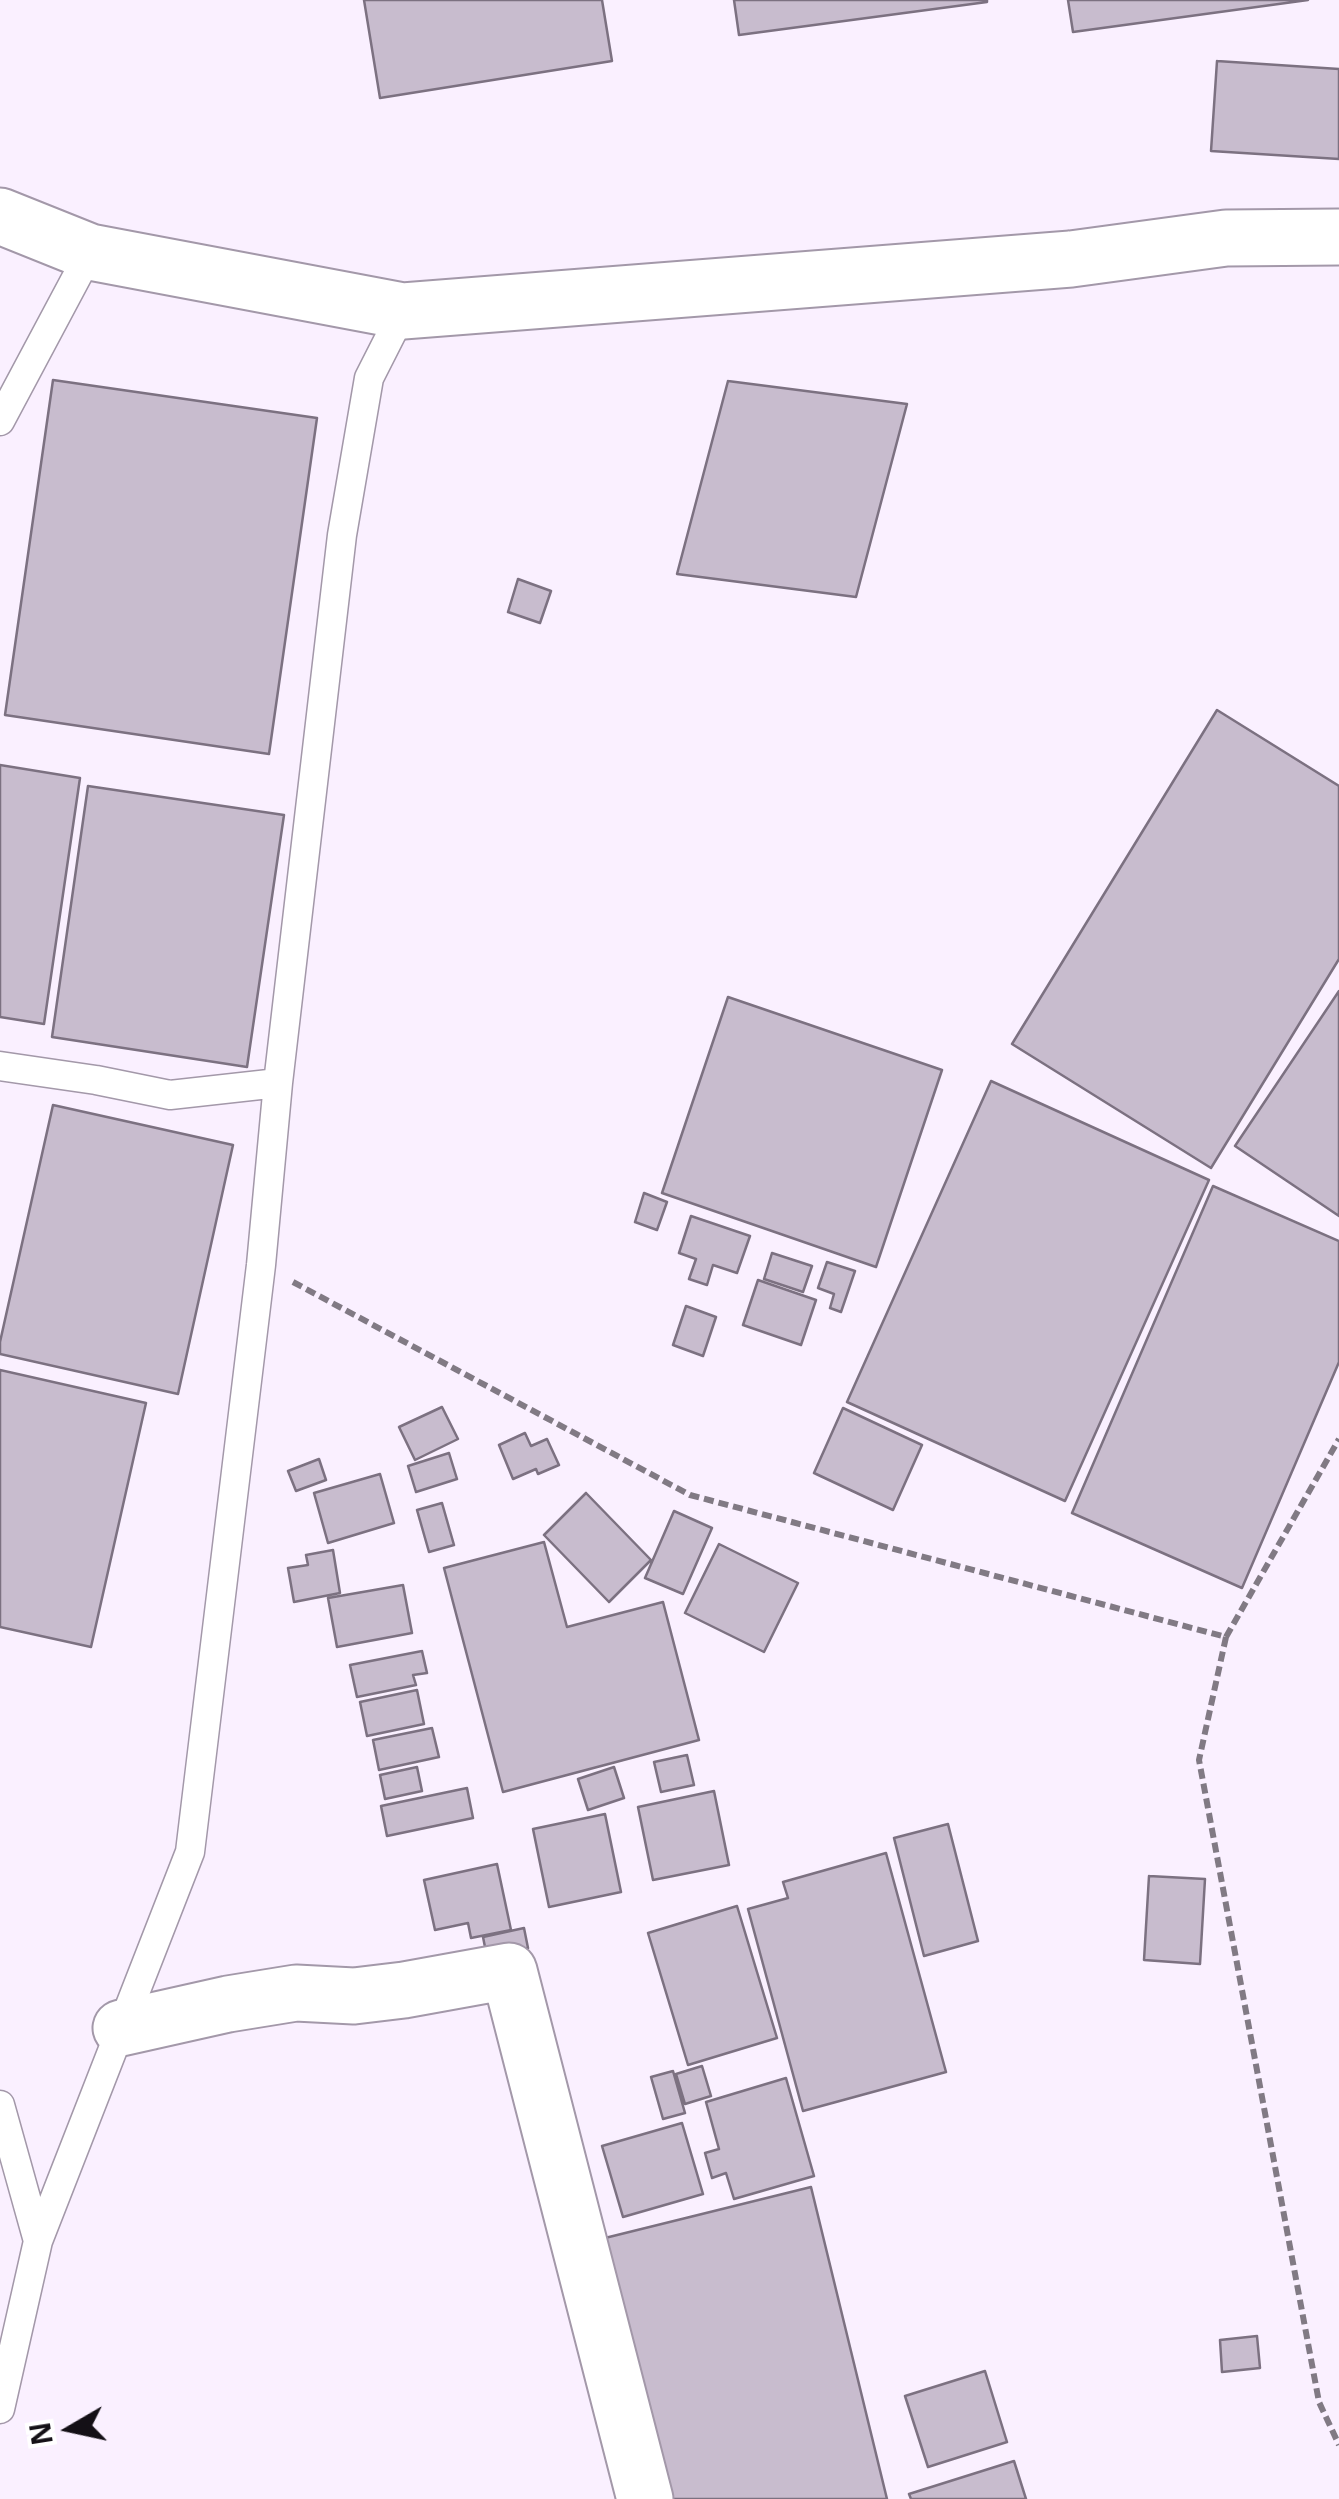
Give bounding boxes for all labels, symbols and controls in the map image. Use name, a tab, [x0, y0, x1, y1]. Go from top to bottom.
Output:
north arrow	[20, 2379, 120, 2479]
text: N	[20, 2419, 61, 2448]

